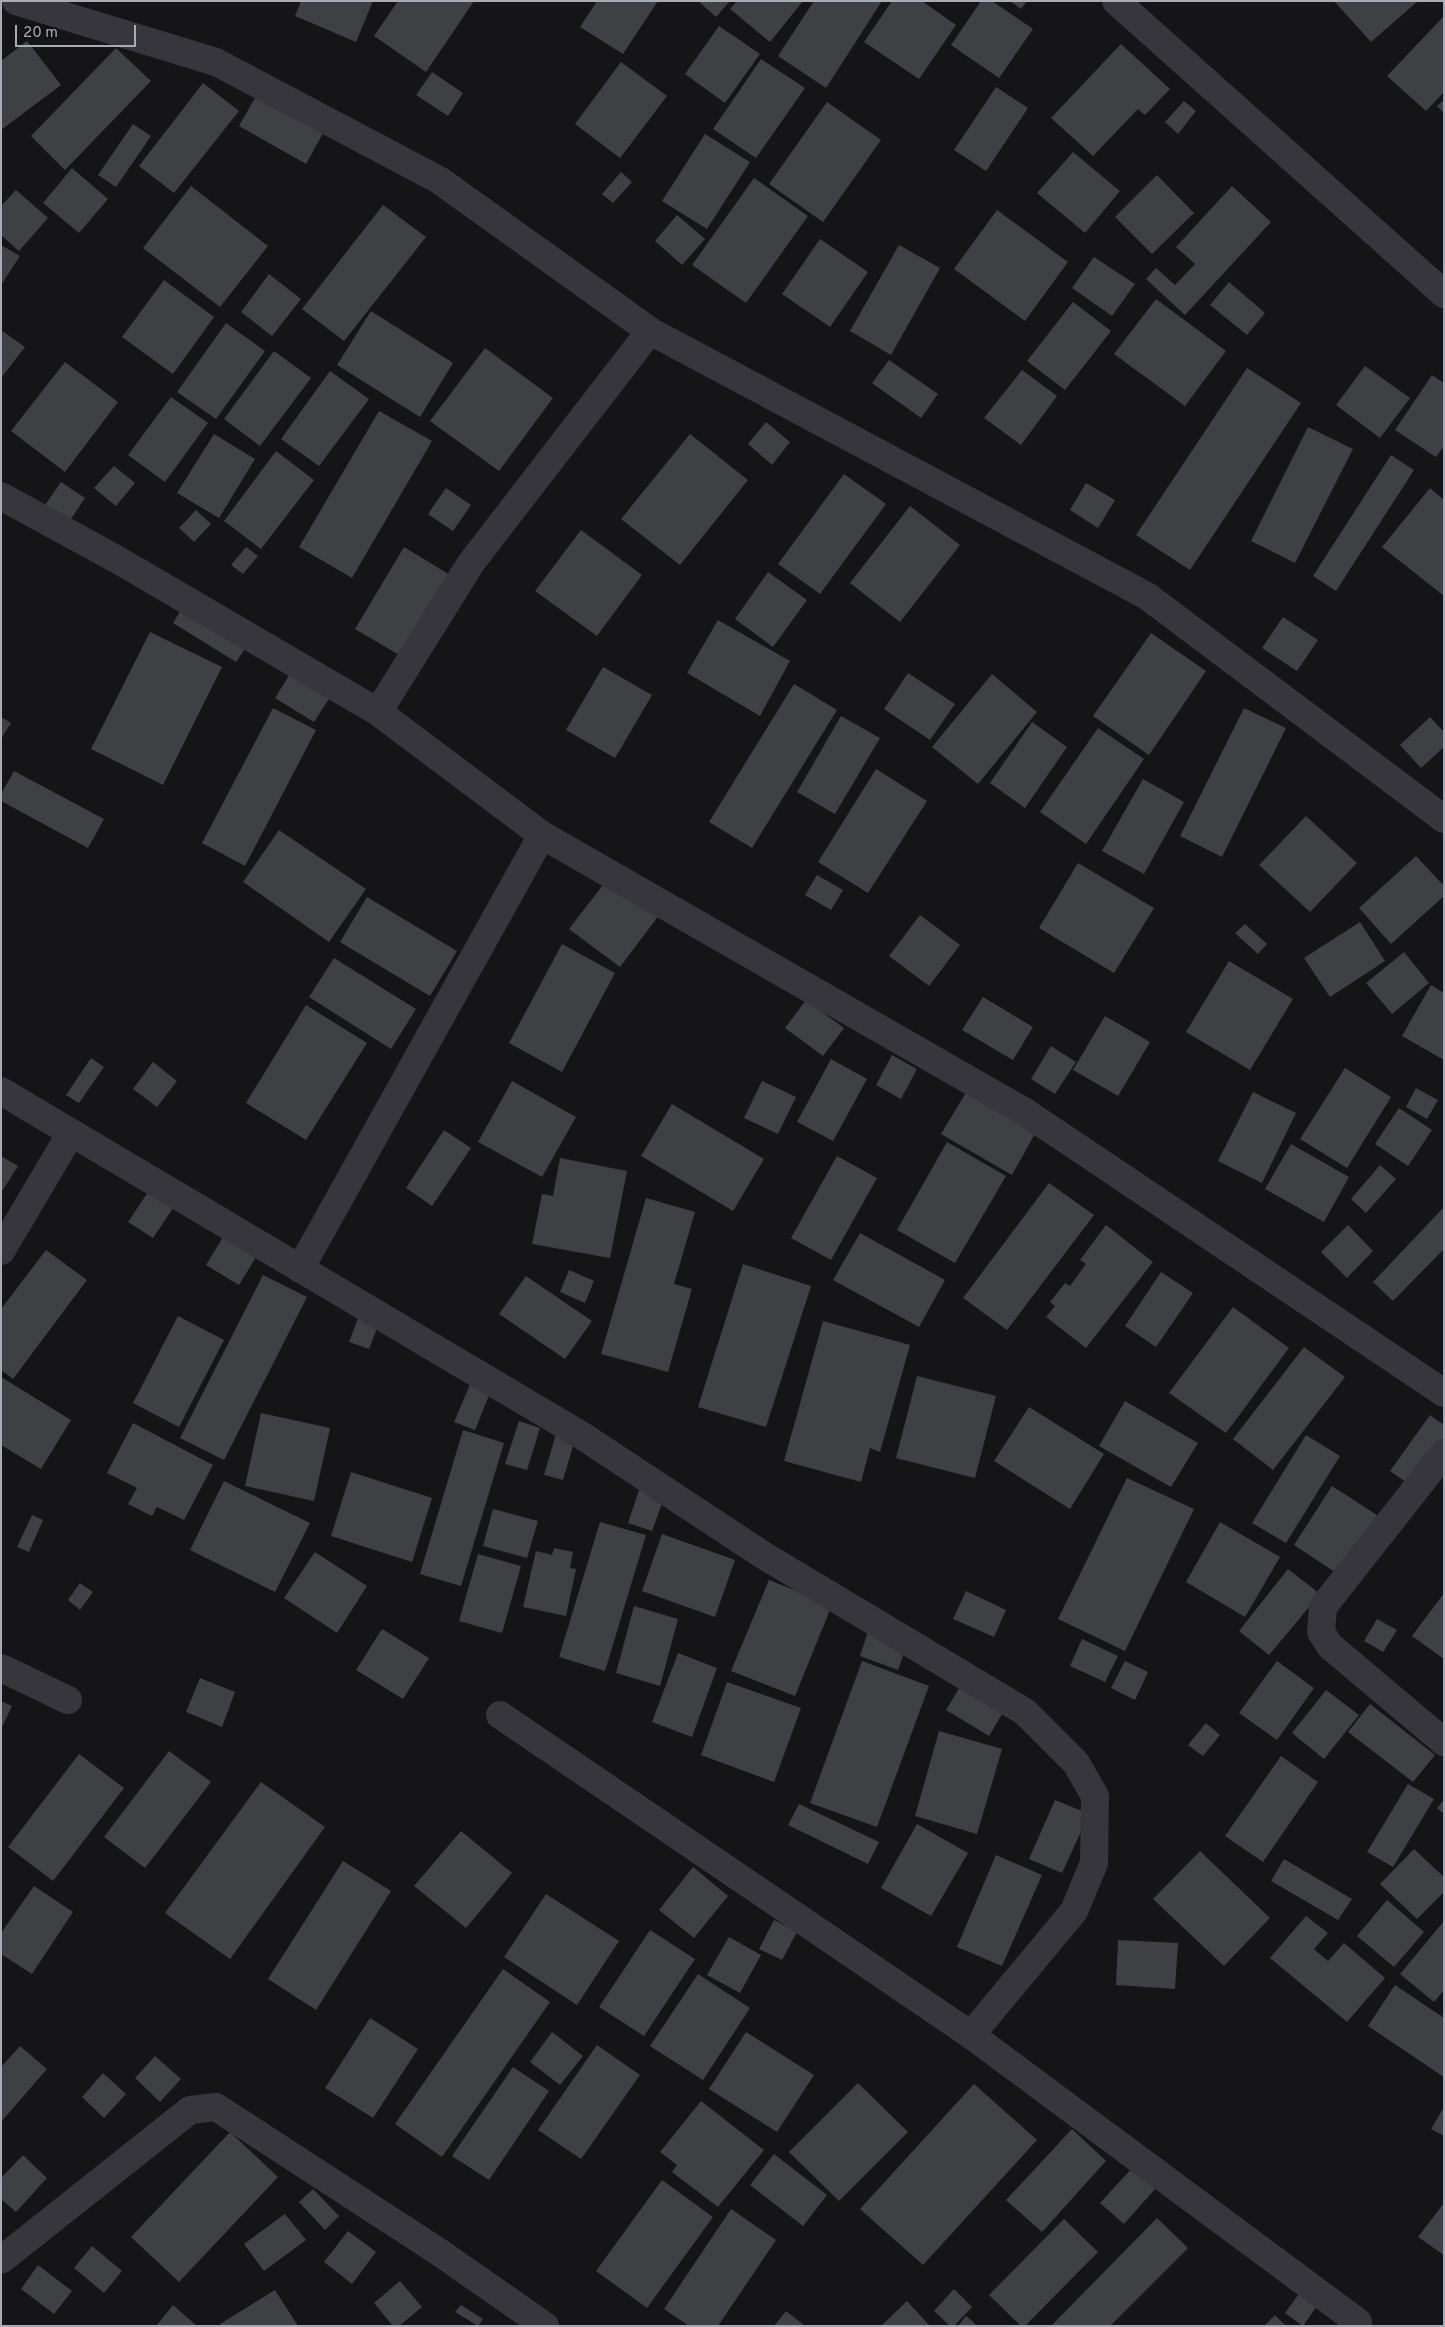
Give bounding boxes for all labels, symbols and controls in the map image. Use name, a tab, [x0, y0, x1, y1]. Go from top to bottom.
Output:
scale bar	[18, 15, 139, 47]
text: 20 m	[23, 24, 58, 43]

